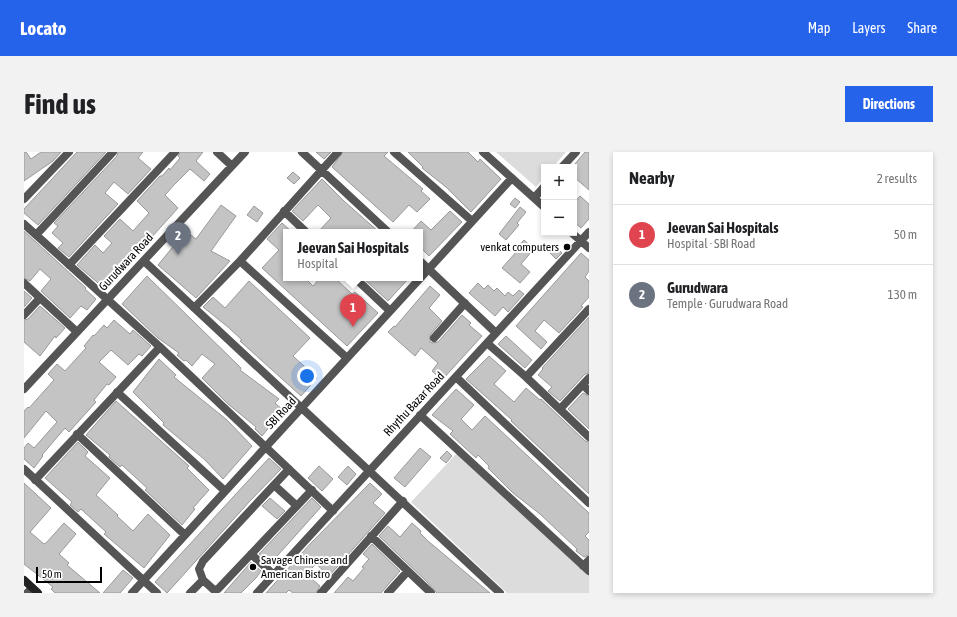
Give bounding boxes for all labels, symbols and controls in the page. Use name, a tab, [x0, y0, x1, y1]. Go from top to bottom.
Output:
text: Locato	[20, 17, 66, 39]
text: Map	[808, 20, 830, 36]
text: Layers	[852, 20, 885, 36]
text: Share	[907, 20, 937, 36]
button: Directions	[845, 86, 933, 122]
text: Find us	[24, 88, 96, 120]
map controls	[541, 164, 577, 236]
button: +	[541, 164, 577, 200]
text: Nearby	[629, 168, 675, 188]
text: 2 results	[877, 171, 917, 186]
button: −	[541, 200, 577, 236]
text: Jeevan Sai Hospitals	[667, 219, 779, 236]
pin: 2	[165, 222, 191, 255]
text: 1	[639, 227, 645, 242]
text: 50 m	[894, 227, 917, 242]
popup	[283, 229, 423, 281]
street label: Gurudwara Road	[96, 230, 156, 294]
text: Hospital · SBI Road	[667, 236, 756, 251]
text: Jeevan Sai Hospitals	[297, 239, 409, 256]
place label: venkat computers	[480, 240, 559, 254]
marker: venkat computers	[562, 242, 572, 252]
text: Hospital	[297, 256, 338, 271]
text: Gurudwara	[667, 279, 728, 296]
text: 2	[639, 287, 645, 302]
text: 130 m	[888, 287, 917, 302]
pin: 1	[340, 294, 366, 327]
text: Temple · Gurudwara Road	[667, 296, 788, 311]
your location	[297, 366, 317, 386]
street label: Rhythu Bazar Road	[381, 369, 447, 439]
street label: SBI Road	[263, 394, 299, 432]
place label: Savage Chinese and American Bistro	[261, 553, 348, 581]
marker: Savage Chinese and American Bistro	[248, 562, 258, 572]
scale bar	[36, 565, 102, 584]
text: 50 m	[42, 568, 62, 580]

